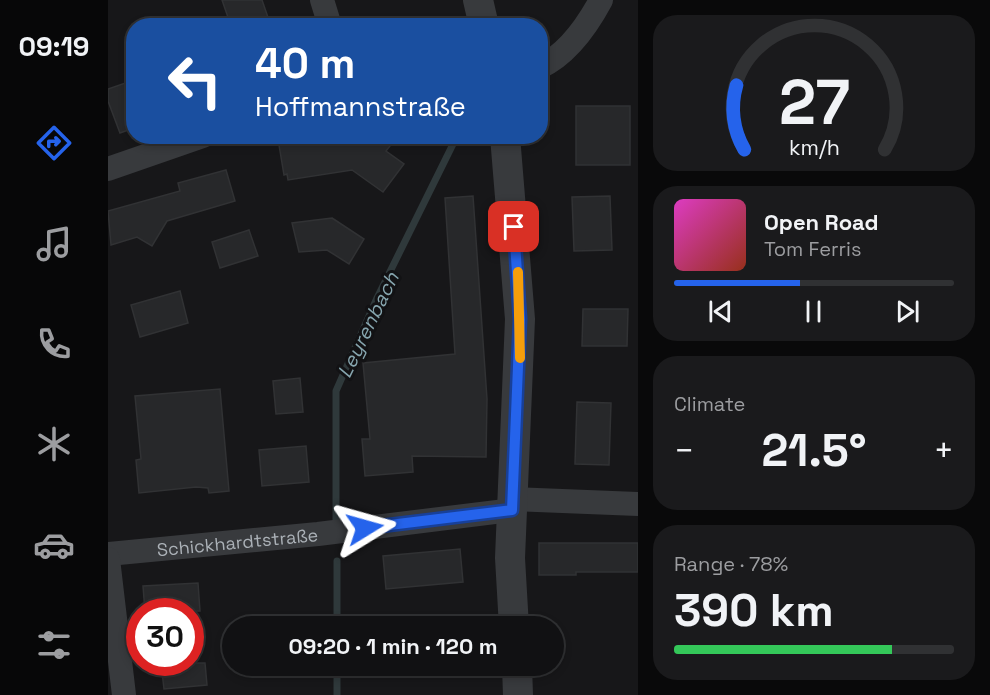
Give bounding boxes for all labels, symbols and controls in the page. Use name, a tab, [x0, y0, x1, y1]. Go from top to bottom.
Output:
text: 09:19	[18, 29, 90, 64]
text: 40 m	[255, 37, 355, 90]
icon: left	[156, 42, 234, 120]
text: 27	[778, 63, 850, 142]
text: Hoffmannstraße	[255, 89, 466, 124]
icon: directions	[33, 122, 75, 164]
text: km/h	[788, 134, 840, 161]
pin	[488, 201, 539, 252]
text: Open Road	[764, 208, 879, 236]
icon: arrive	[497, 210, 530, 243]
icon: music	[33, 223, 75, 265]
text: Tom Ferris	[764, 236, 862, 262]
water label: Leyrenbach	[331, 267, 405, 382]
icon: previous	[704, 295, 737, 328]
icon: pause	[797, 295, 830, 328]
icon: next	[891, 295, 924, 328]
icon: phone	[33, 323, 75, 365]
text: Climate	[674, 391, 745, 417]
text: 21.5°	[761, 422, 867, 479]
icon: climate	[33, 423, 75, 465]
text: −	[674, 430, 694, 472]
text: +	[934, 430, 954, 472]
position arrow	[333, 496, 397, 560]
street label: Schickhardtstraße	[156, 523, 319, 561]
icon: car	[33, 524, 75, 566]
text: Range · 78%	[674, 551, 788, 577]
text: 390 km	[674, 582, 834, 639]
speed limit sign: 30	[126, 598, 204, 676]
icon: filters	[33, 624, 75, 666]
text: 09:20 · 1 min · 120 m	[288, 632, 498, 660]

